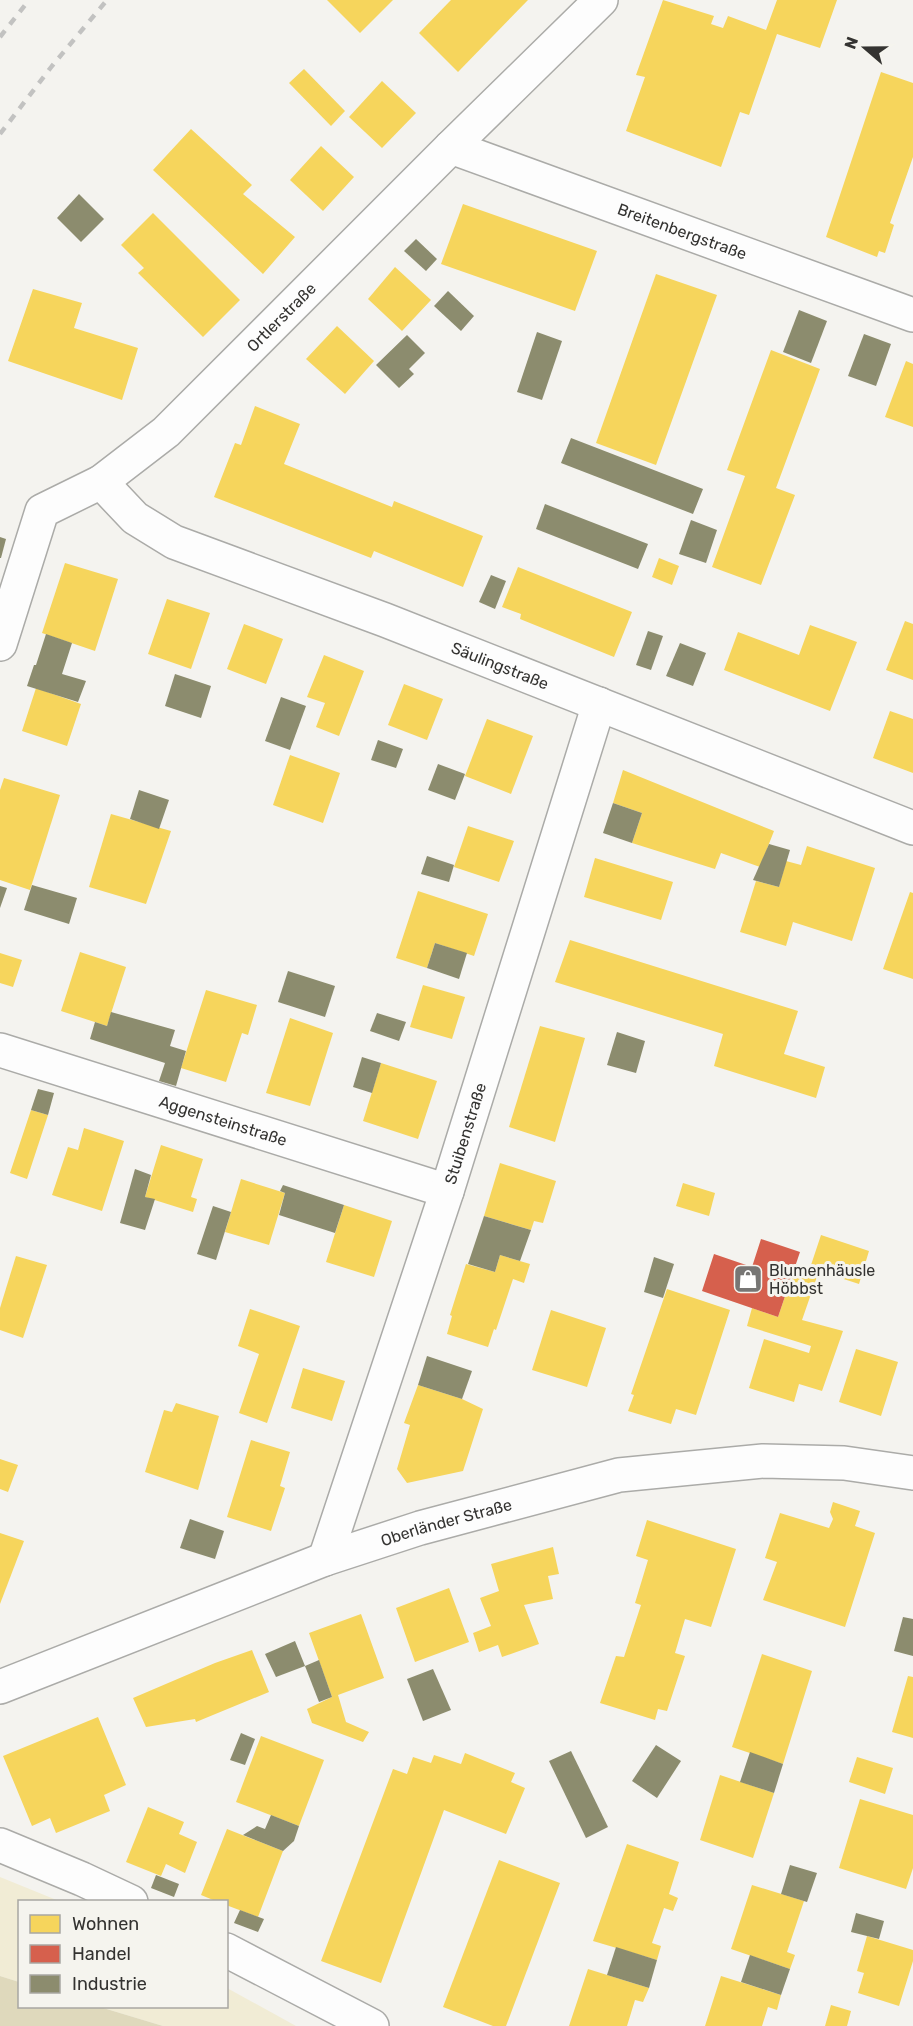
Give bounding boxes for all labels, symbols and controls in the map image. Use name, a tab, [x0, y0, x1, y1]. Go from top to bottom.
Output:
north arrow	[835, 18, 895, 78]
text: N	[840, 34, 862, 52]
street label: Breitenbergstraße	[615, 199, 749, 263]
street label: Ortlerstraße	[243, 278, 320, 355]
street label: Säulingstraße	[449, 638, 552, 693]
street label: Stuibenstraße	[440, 1080, 490, 1187]
street label: Aggensteinstraße	[157, 1091, 289, 1149]
place label: Blumenhäusle Höbbst	[769, 1261, 875, 1298]
shop icon: Blumenhäusle Höbbst	[732, 1263, 764, 1295]
street label: Oberländer Straße	[378, 1494, 514, 1550]
legend	[18, 1900, 228, 2008]
text: Wohnen	[72, 1913, 139, 1935]
text: Handel	[72, 1943, 131, 1965]
text: Industrie	[72, 1973, 147, 1995]

